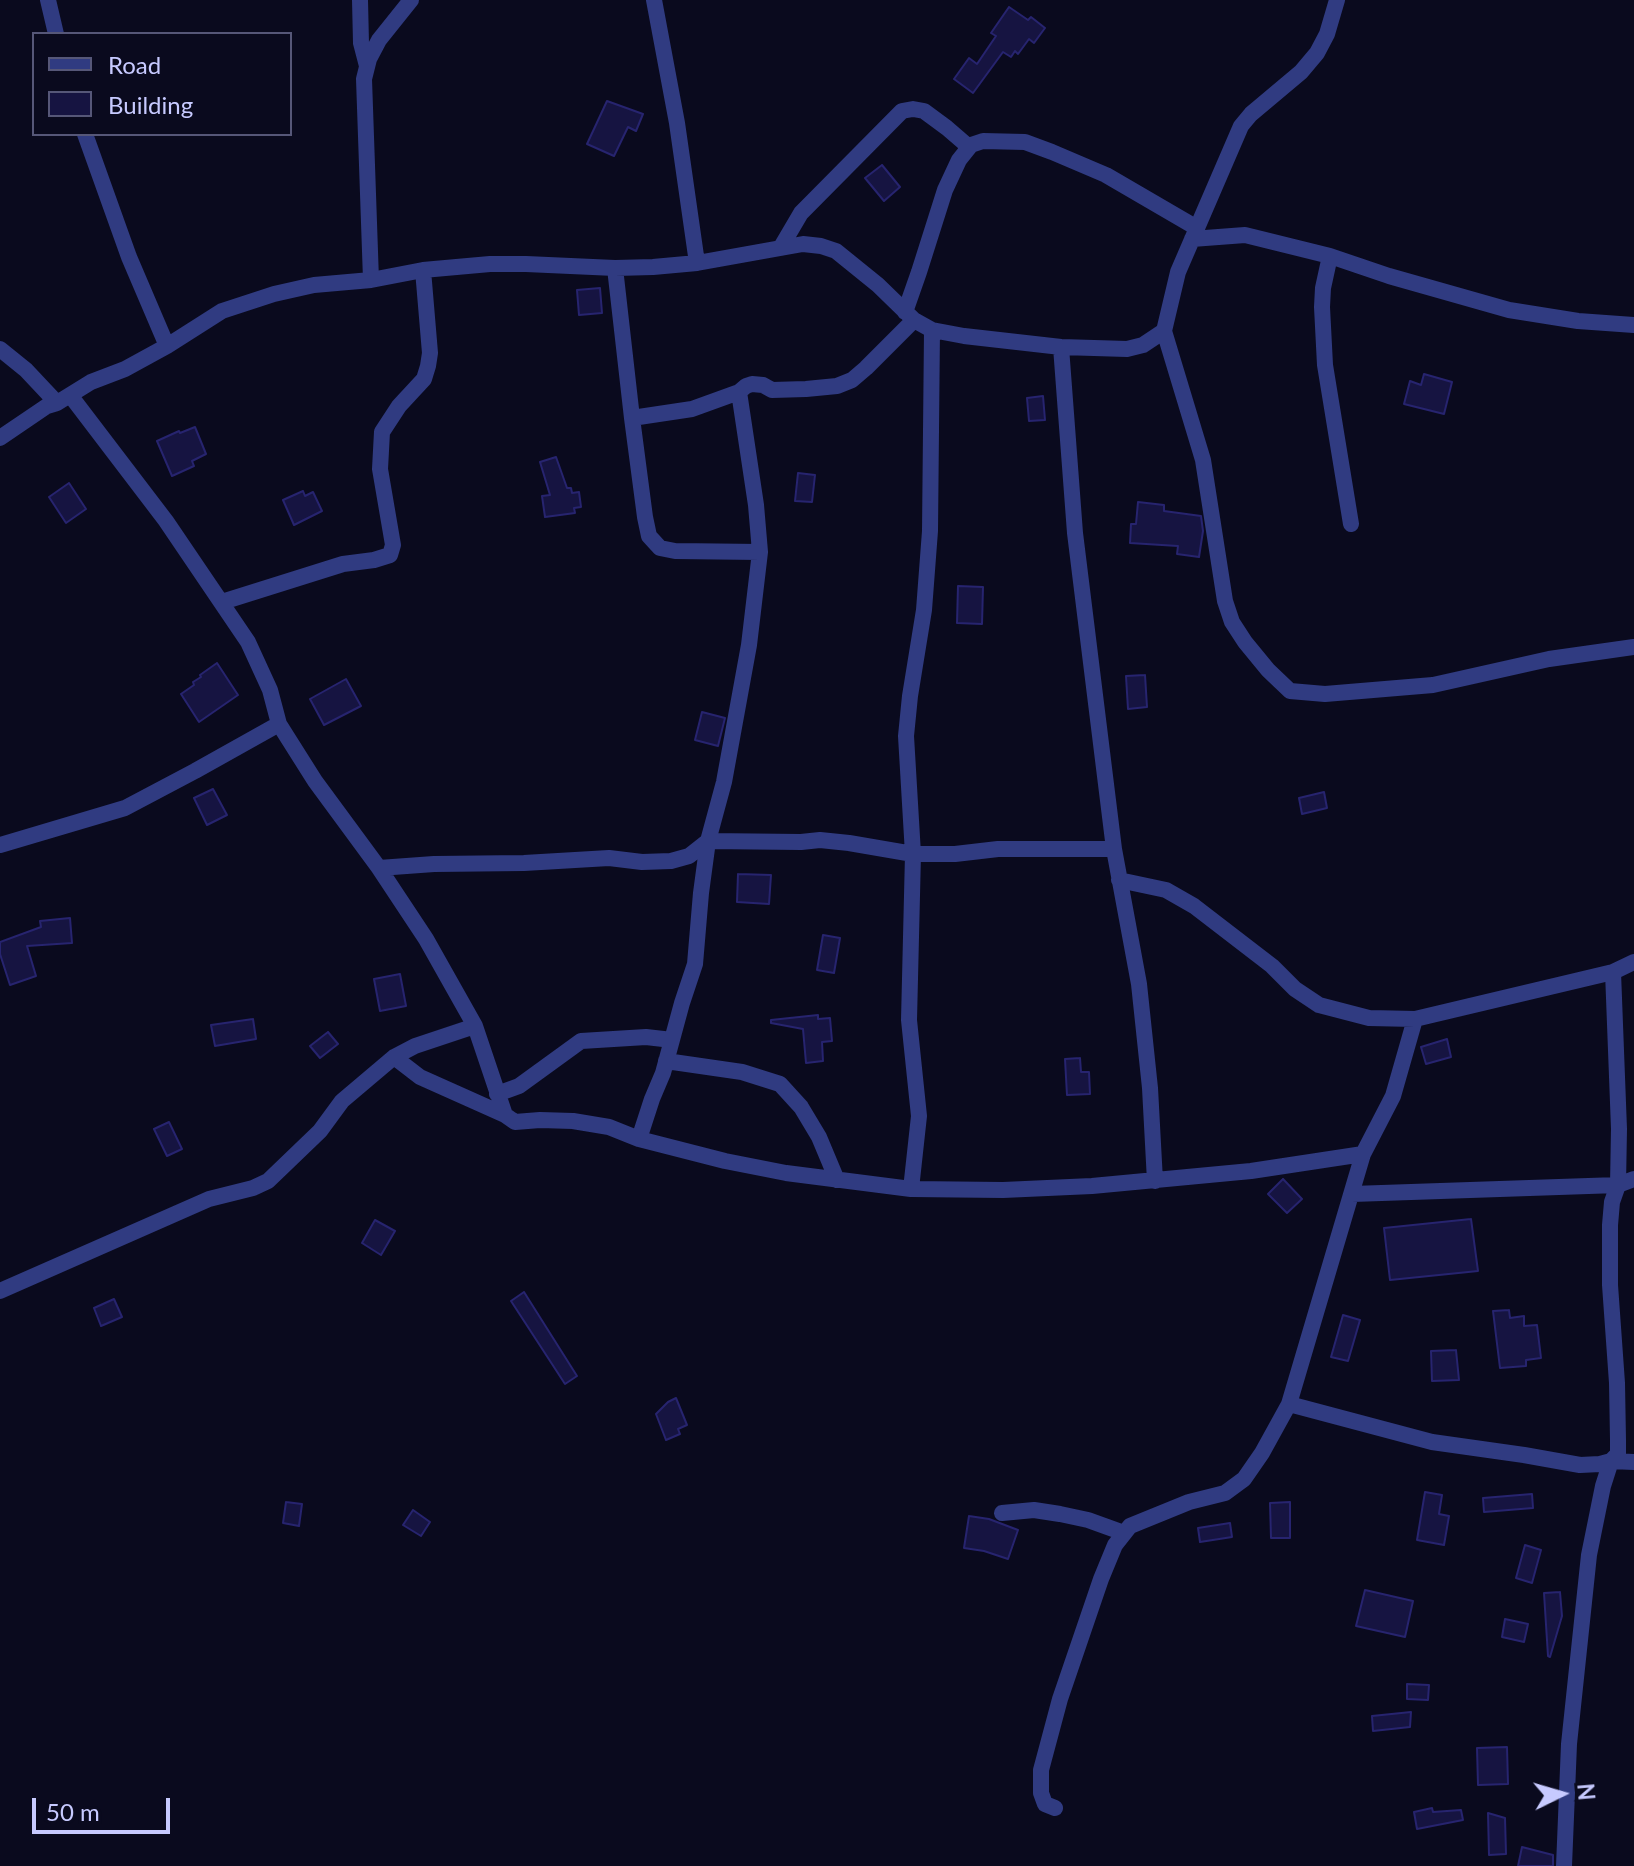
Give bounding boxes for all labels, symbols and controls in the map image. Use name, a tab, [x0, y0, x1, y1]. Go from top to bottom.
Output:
legend	[32, 32, 292, 136]
text: Road	[108, 50, 161, 79]
text: Building	[108, 90, 193, 119]
north arrow	[1522, 1754, 1602, 1834]
scale bar	[36, 1782, 174, 1832]
text: N	[1572, 1782, 1601, 1801]
text: 50 m	[46, 1797, 100, 1826]

